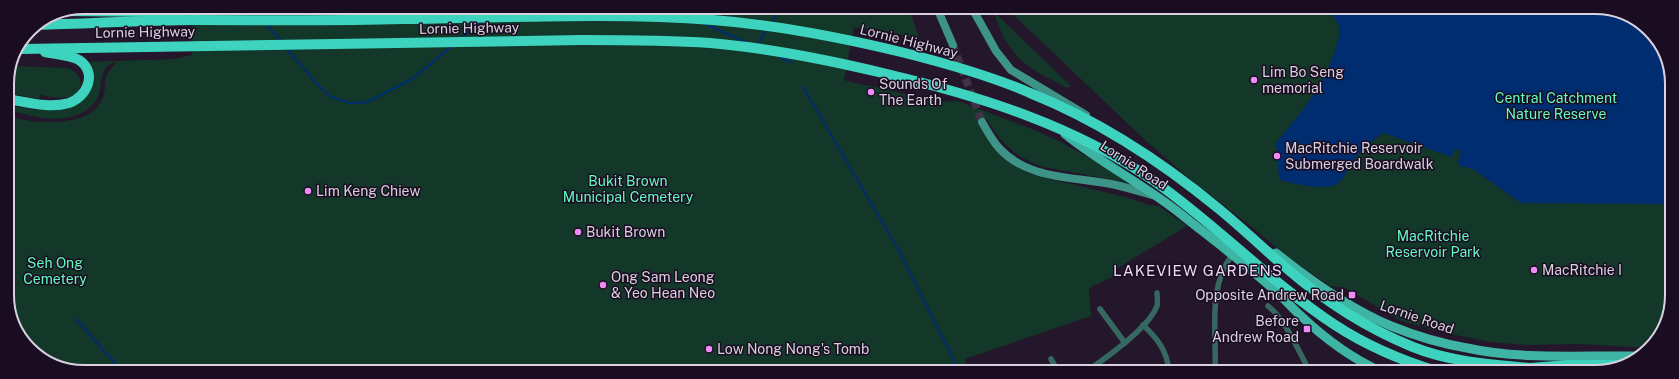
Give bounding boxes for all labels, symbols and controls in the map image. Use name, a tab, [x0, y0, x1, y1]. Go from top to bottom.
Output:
street label: Lornie Highway	[419, 19, 520, 37]
street label: Lornie Highway	[858, 21, 960, 61]
street label: Lornie Highway	[95, 23, 196, 41]
place label: Lim Bo Seng memorial	[1262, 64, 1344, 96]
marker: Lim Bo Seng memorial	[1249, 75, 1259, 85]
place label: Sounds Of The Earth	[879, 76, 948, 108]
marker: Sounds Of The Earth	[866, 87, 876, 97]
park label: Central Catchment Nature Reserve	[1495, 90, 1617, 122]
street label: Lornie Road	[1097, 137, 1171, 193]
place label: MacRitchie Reservoir Submerged Boardwalk	[1285, 140, 1434, 172]
marker: MacRitchie Reservoir Submerged Boardwalk	[1272, 151, 1282, 161]
park label: Bukit Brown Municipal Cemetery	[563, 173, 694, 205]
place label: Lim Keng Chiew	[316, 183, 420, 199]
marker: Lim Keng Chiew	[303, 186, 313, 196]
place label: Bukit Brown	[586, 224, 665, 240]
marker: Bukit Brown	[573, 227, 583, 237]
park label: MacRitchie Reservoir Park	[1386, 228, 1481, 260]
park label: Seh Ong Cemetery	[23, 255, 87, 287]
district label: LAKEVIEW GARDENS	[1113, 262, 1283, 279]
place label: MacRitchie I	[1542, 262, 1622, 278]
marker: MacRitchie I	[1529, 265, 1539, 275]
place label: Ong Sam Leong & Yeo Hean Neo	[611, 269, 715, 301]
marker: Ong Sam Leong & Yeo Hean Neo	[598, 280, 608, 290]
place label: Opposite Andrew Road	[1195, 287, 1344, 303]
marker: Opposite Andrew Road	[1347, 290, 1357, 300]
street label: Lornie Road	[1378, 297, 1456, 337]
place label: Before Andrew Road	[1212, 313, 1299, 345]
marker: Before Andrew Road	[1302, 324, 1312, 334]
place label: Low Nong Nong's Tomb	[717, 341, 869, 357]
marker: Low Nong Nong's Tomb	[704, 344, 714, 354]

